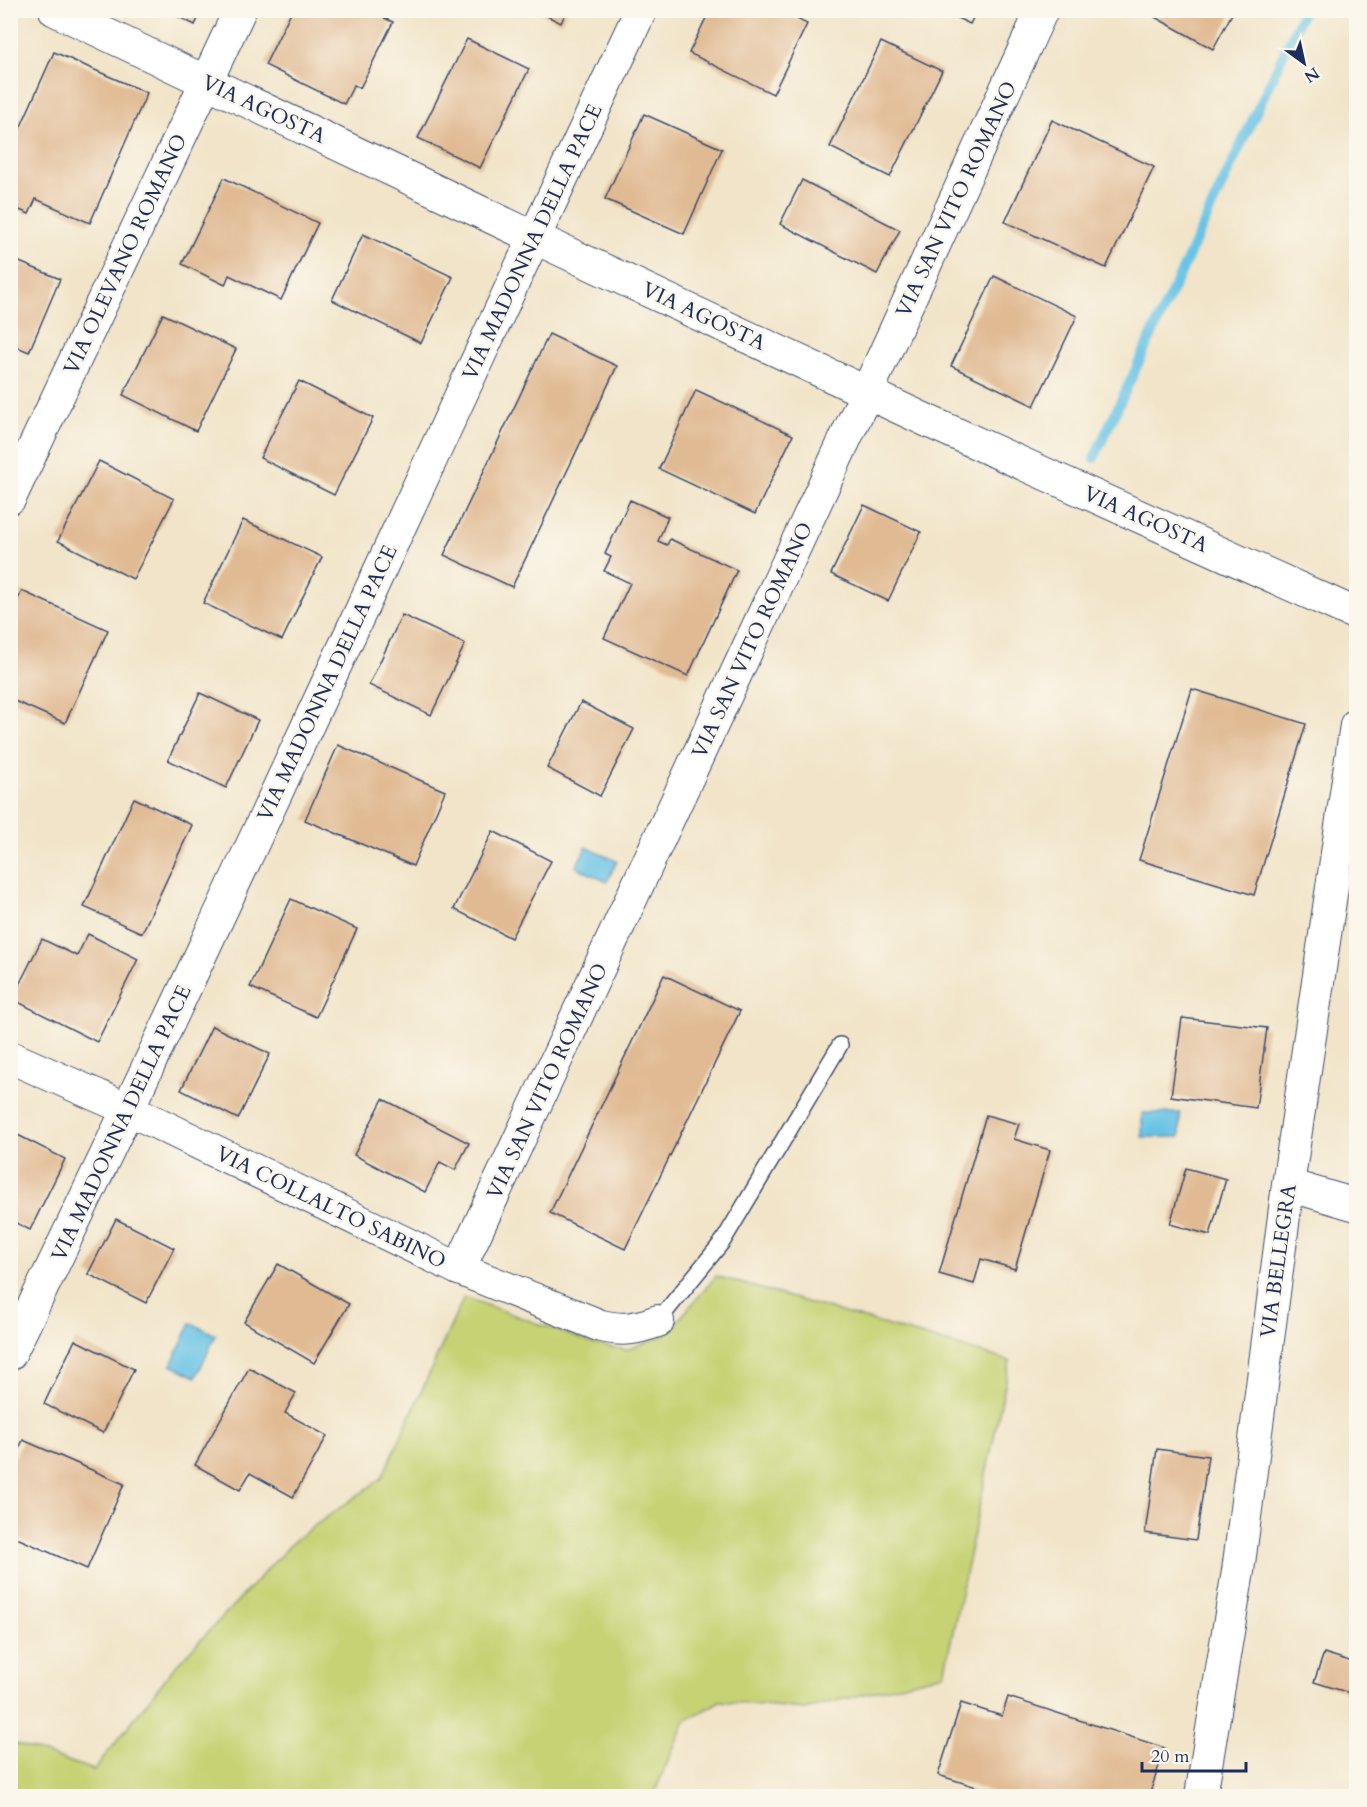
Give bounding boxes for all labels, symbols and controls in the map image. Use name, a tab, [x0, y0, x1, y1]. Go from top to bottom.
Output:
north arrow	[1274, 33, 1334, 93]
text: N	[1300, 62, 1323, 88]
street label: VIA AGOSTA	[197, 68, 331, 151]
street label: VIA SAN VITO ROMANO	[889, 76, 1024, 322]
street label: VIA MADONNA DELLA PACE	[456, 99, 609, 385]
street label: VIA OLEVANO ROMANO	[57, 129, 194, 379]
street label: VIA AGOSTA	[637, 275, 771, 358]
street label: VIA AGOSTA	[1079, 479, 1213, 560]
street label: VIA SAN VITO ROMANO	[685, 517, 820, 763]
street label: VIA MADONNA DELLA PACE	[251, 540, 404, 826]
street label: VIA SAN VITO ROMANO	[480, 958, 615, 1204]
street label: VIA MADONNA DELLA PACE	[45, 980, 198, 1266]
street label: VIA COLLALTO SABINO	[211, 1139, 451, 1276]
street label: VIA BELLEGRA	[1253, 1182, 1304, 1340]
scale bar	[1142, 1735, 1246, 1773]
text: 20 m	[1151, 1744, 1190, 1769]

